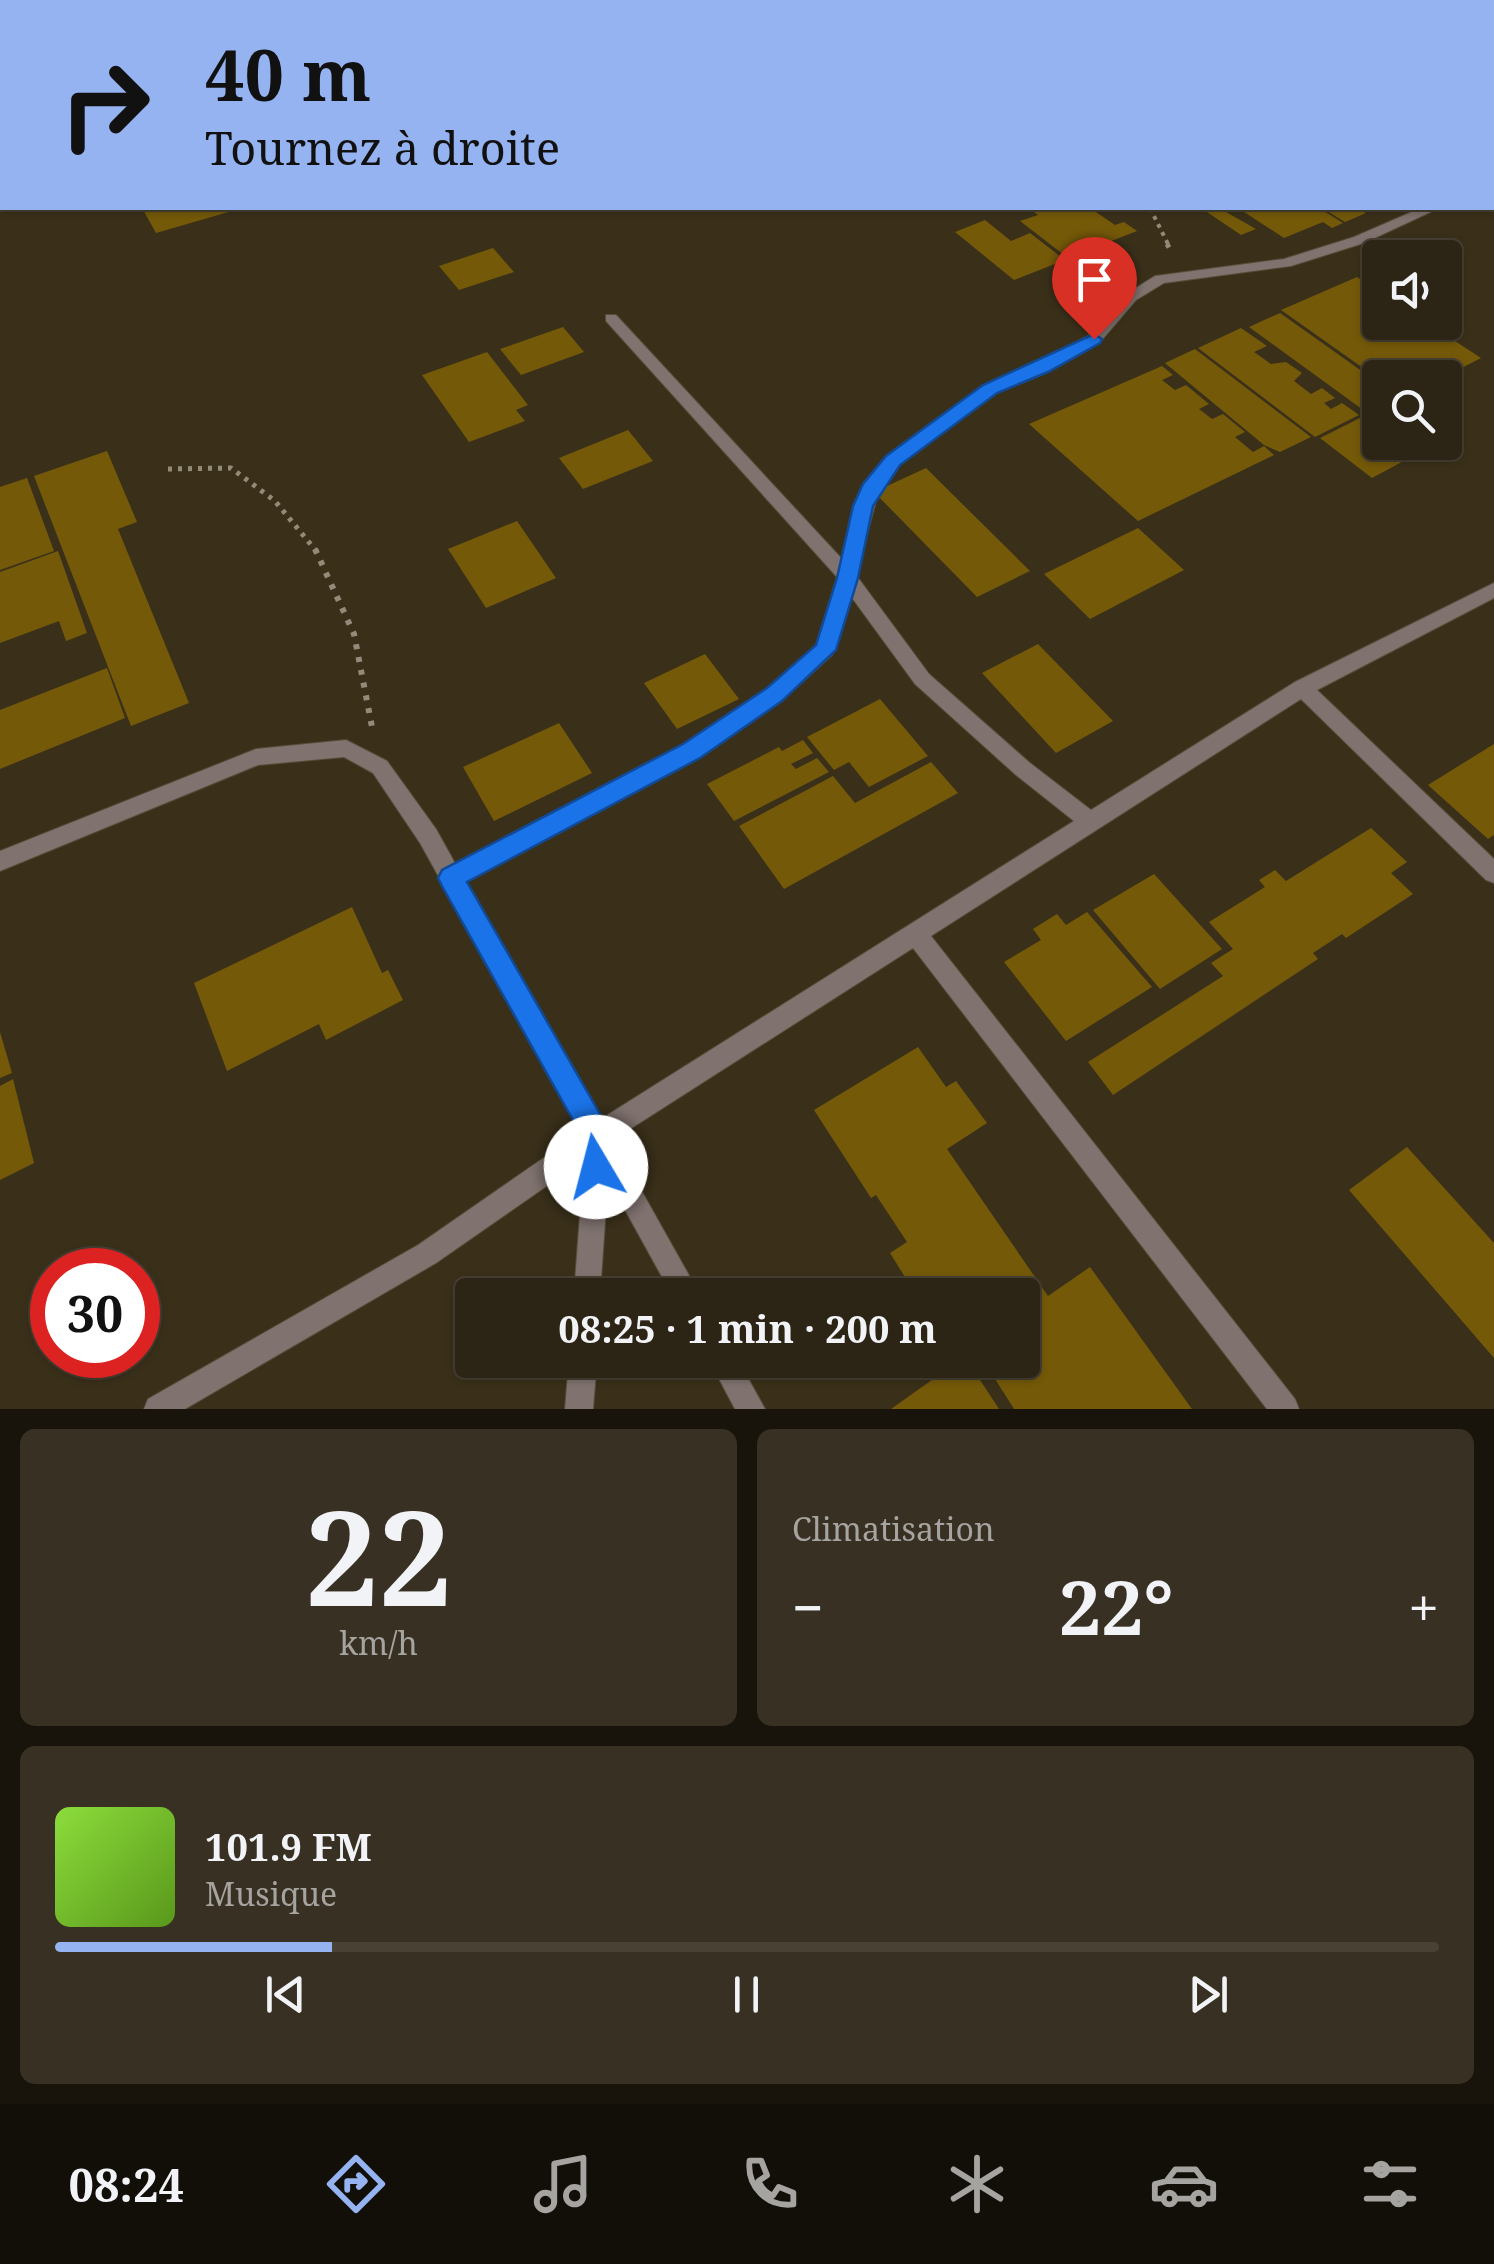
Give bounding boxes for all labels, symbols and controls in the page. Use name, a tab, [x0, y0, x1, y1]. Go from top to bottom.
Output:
text: 40 m	[205, 26, 371, 122]
icon: right	[40, 40, 170, 170]
text: Tournez à droite	[205, 117, 560, 178]
pin	[1052, 237, 1137, 340]
map controls	[1362, 240, 1462, 460]
button: sound	[1362, 240, 1462, 340]
icon: arrive	[1067, 252, 1122, 307]
button: search	[1362, 360, 1462, 460]
position arrow	[544, 1115, 648, 1219]
speed limit sign: 30	[30, 1248, 160, 1378]
text: 08:25 · 1 min · 200 m	[558, 1302, 937, 1354]
text: 22	[305, 1467, 452, 1644]
text: Climatisation	[792, 1507, 995, 1550]
text: 22°	[1059, 1555, 1173, 1657]
text: −	[792, 1569, 824, 1644]
text: +	[1408, 1569, 1439, 1644]
text: km/h	[339, 1621, 418, 1664]
text: 101.9 FM	[205, 1820, 372, 1872]
text: Musique	[205, 1872, 337, 1915]
icon: previous	[258, 1967, 313, 2022]
icon: pause	[719, 1967, 774, 2022]
icon: next	[1181, 1967, 1236, 2022]
icon: directions	[321, 2149, 391, 2219]
icon: music	[528, 2149, 598, 2219]
icon: phone	[735, 2149, 805, 2219]
icon: climate	[942, 2149, 1012, 2219]
icon: car	[1149, 2149, 1219, 2219]
icon: filters	[1355, 2149, 1425, 2219]
text: 08:24	[68, 2154, 184, 2215]

